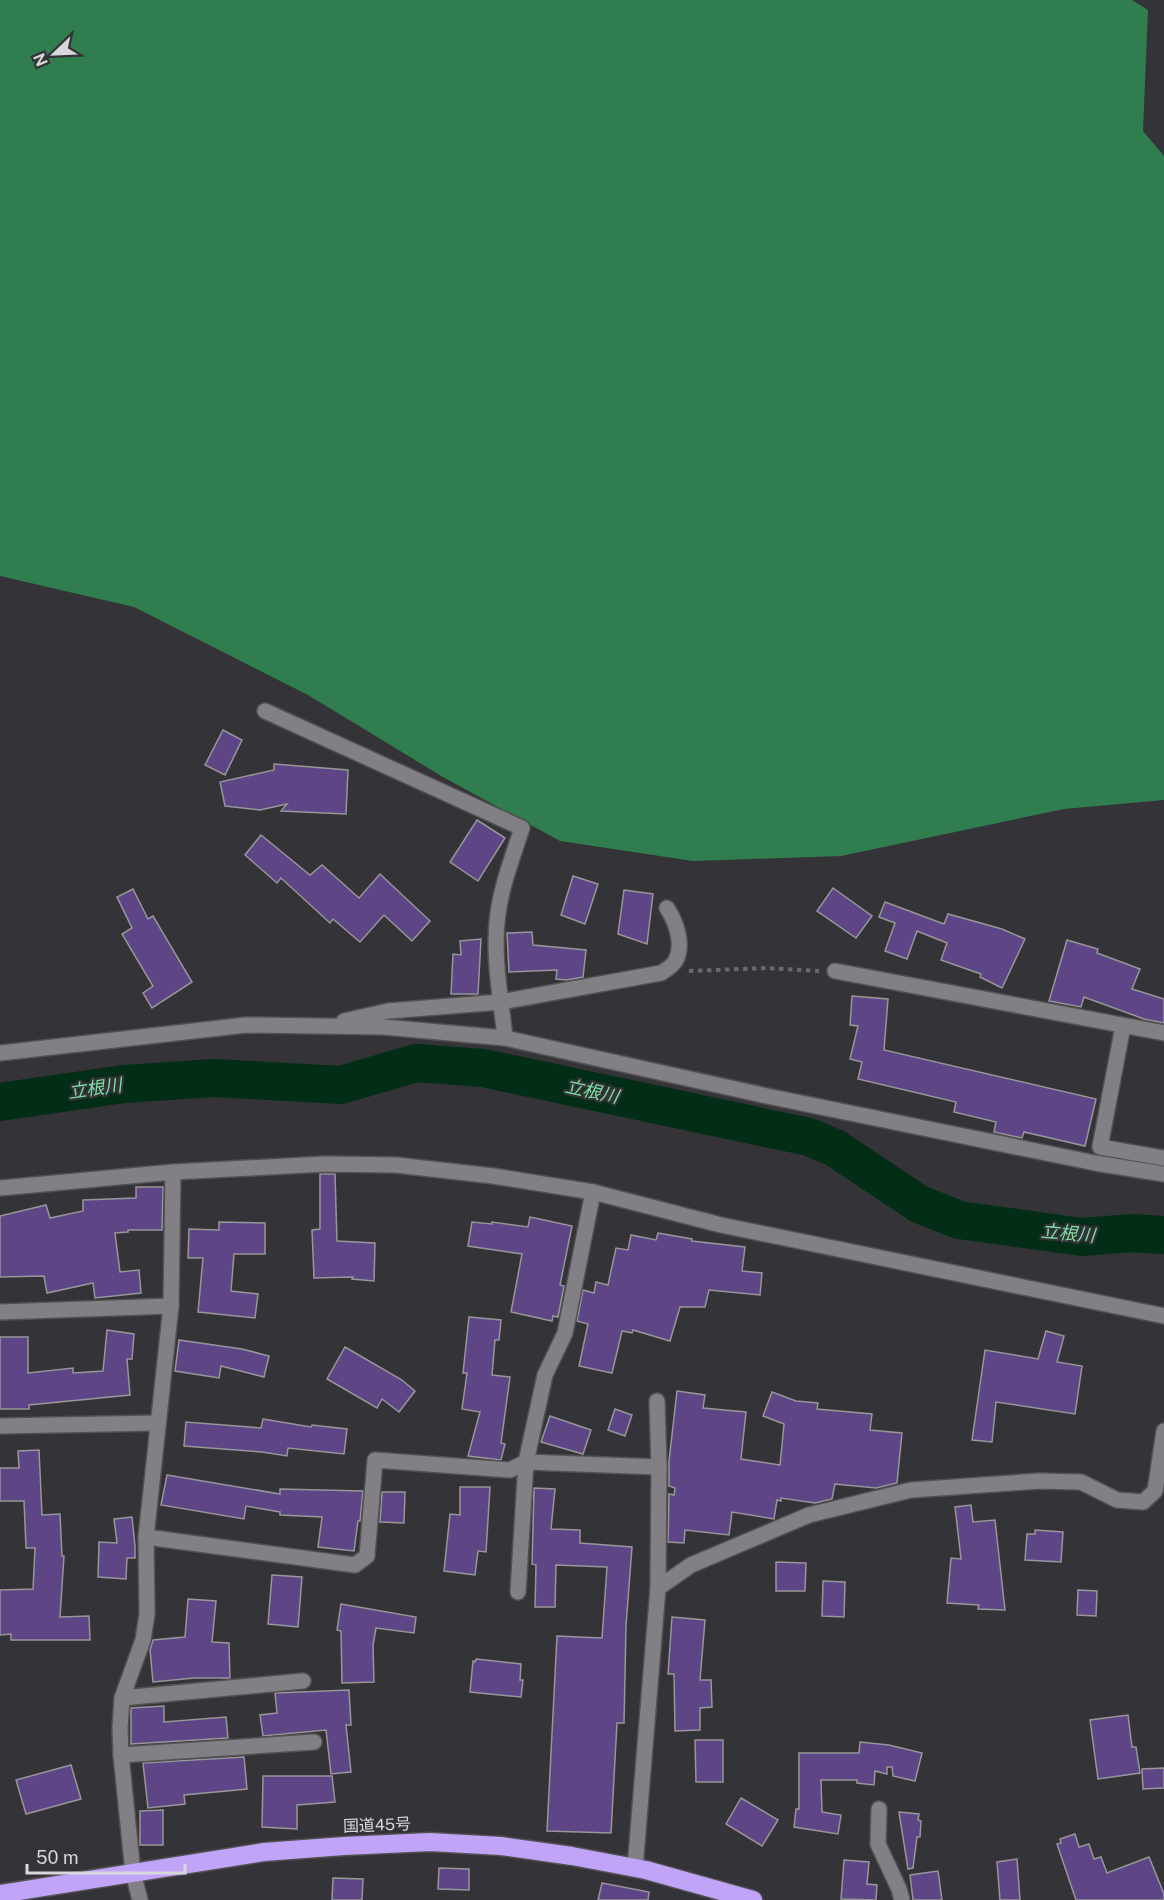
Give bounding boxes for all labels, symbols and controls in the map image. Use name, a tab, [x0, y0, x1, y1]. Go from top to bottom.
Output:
north arrow	[24, 24, 84, 84]
text: N	[29, 50, 52, 69]
water label: 立根川	[67, 1074, 125, 1102]
water label: 立根川	[563, 1075, 623, 1107]
water label: 立根川	[1040, 1220, 1098, 1246]
street label: 国道45号	[343, 1814, 411, 1836]
scale bar	[27, 1837, 184, 1875]
text: 50 m	[36, 1847, 79, 1868]

